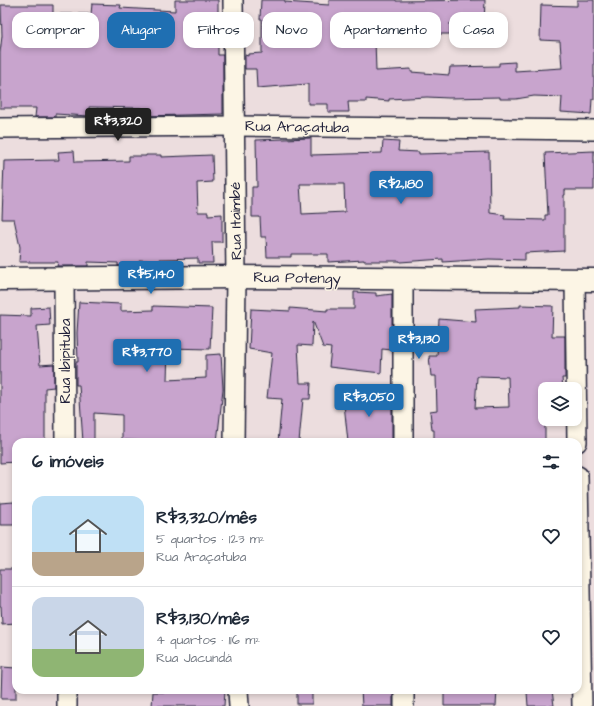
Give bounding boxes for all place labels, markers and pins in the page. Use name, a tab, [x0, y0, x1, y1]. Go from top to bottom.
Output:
pin: R$3,320	[81, 108, 155, 142]
pin: R$2,180	[364, 171, 438, 205]
pin: R$5,140	[114, 261, 188, 295]
pin: R$3,130	[382, 326, 456, 360]
pin: R$3,770	[110, 339, 184, 373]
pin: R$3,050	[332, 384, 406, 418]

